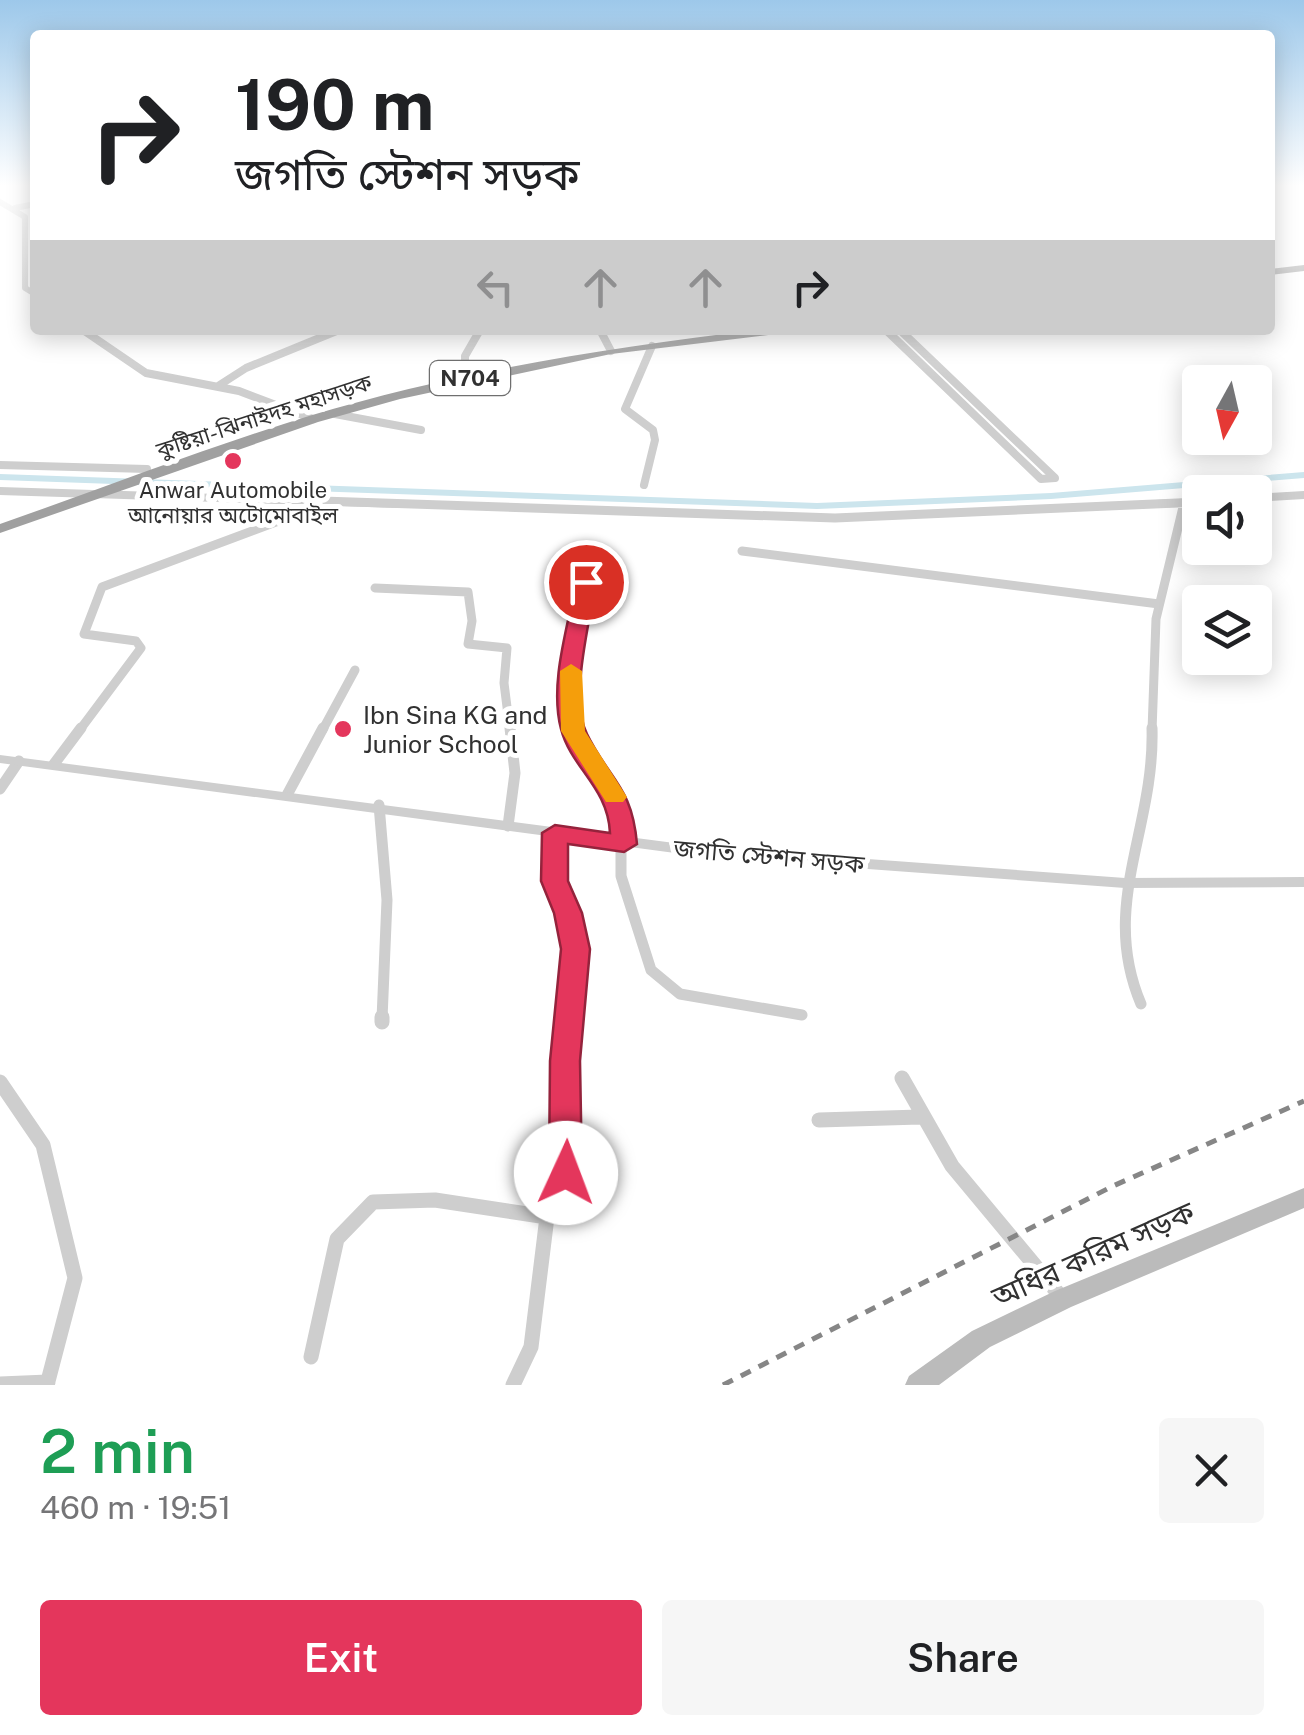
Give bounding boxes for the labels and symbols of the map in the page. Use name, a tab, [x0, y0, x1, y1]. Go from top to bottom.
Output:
road number: N704	[430, 361, 510, 395]
north arrow	[1182, 365, 1272, 455]
street label: কুষ্টিয়া-ঝিনাইদহ মহাসড়ক	[152, 369, 375, 464]
marker: Anwar Automobile আনোয়ার অটোমোবাইল	[222, 450, 244, 472]
place label: Anwar Automobile আনোয়ার অটোমোবাইল	[127, 477, 339, 528]
pin	[544, 540, 629, 625]
place label: Ibn Sina KG and Junior School	[363, 700, 547, 759]
marker: Ibn Sina KG and Junior School	[332, 718, 354, 740]
street label: জগতি স্টেশন সড়ক	[671, 833, 866, 879]
position arrow	[514, 1121, 618, 1225]
street label: অধির করিম সড়ক	[985, 1193, 1201, 1315]

